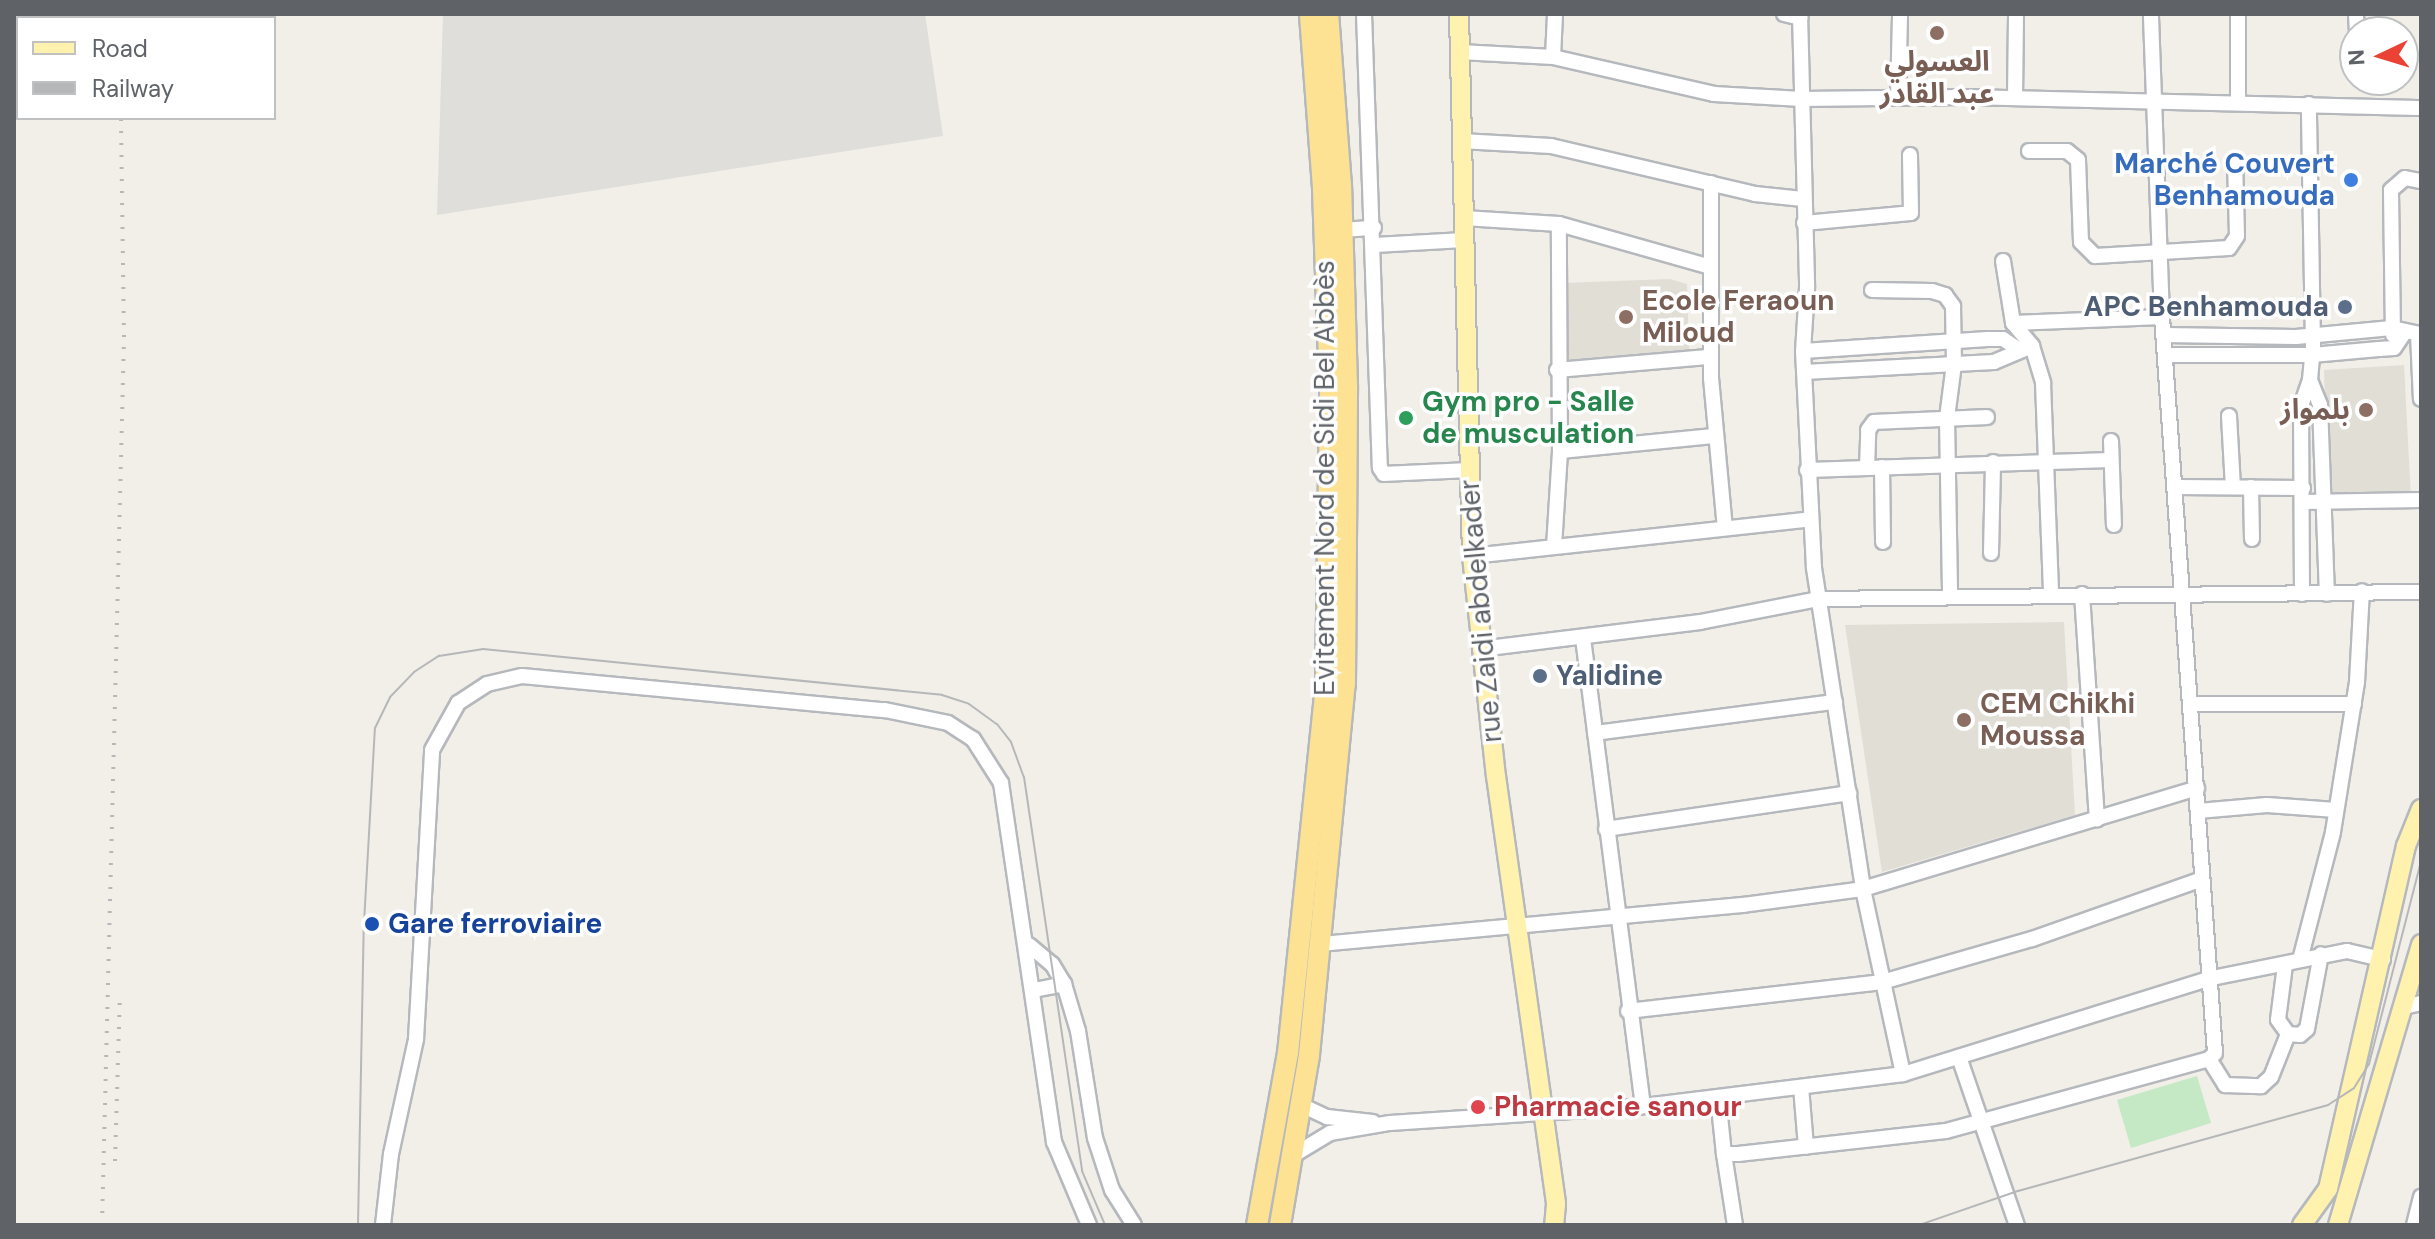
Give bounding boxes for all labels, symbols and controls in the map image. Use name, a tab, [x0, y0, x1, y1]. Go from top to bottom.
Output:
legend	[16, 16, 276, 120]
north arrow	[2339, 16, 2419, 96]
marker: العسولي عبد القادر	[1928, 24, 1946, 42]
text: Road	[92, 33, 148, 64]
place label: العسولي عبد القادر	[1880, 45, 1994, 111]
text: N	[2342, 49, 2372, 67]
text: Railway	[92, 73, 174, 104]
place label: Marché Couvert Benhamouda	[2114, 147, 2335, 213]
marker: Marché Couvert Benhamouda	[2342, 171, 2360, 189]
street label: Evitement Nord de Sidi Bel Abbès	[1308, 260, 1342, 696]
place label: Ecole Feraoun Miloud	[1642, 284, 1834, 350]
place label: APC Benhamouda	[2084, 290, 2329, 324]
marker: APC Benhamouda	[2336, 298, 2354, 316]
marker: Ecole Feraoun Miloud	[1617, 308, 1635, 326]
place label: Gym pro - Salle de musculation	[1422, 385, 1635, 451]
place label: بلمواز	[2280, 393, 2350, 427]
marker: بلمواز	[2357, 401, 2375, 419]
marker: Gym pro - Salle de musculation	[1397, 409, 1415, 427]
street label: rue Zaidi abdelkader	[1453, 478, 1509, 744]
place label: Yalidine	[1556, 659, 1663, 693]
marker: Yalidine	[1531, 667, 1549, 685]
place label: CEM Chikhi Moussa	[1980, 687, 2135, 753]
marker: CEM Chikhi Moussa	[1955, 711, 1973, 729]
place label: Gare ferroviaire	[388, 907, 602, 941]
marker: Gare ferroviaire	[363, 915, 381, 933]
place label: Pharmacie sanour	[1494, 1090, 1742, 1124]
marker: Pharmacie sanour	[1469, 1098, 1487, 1116]

